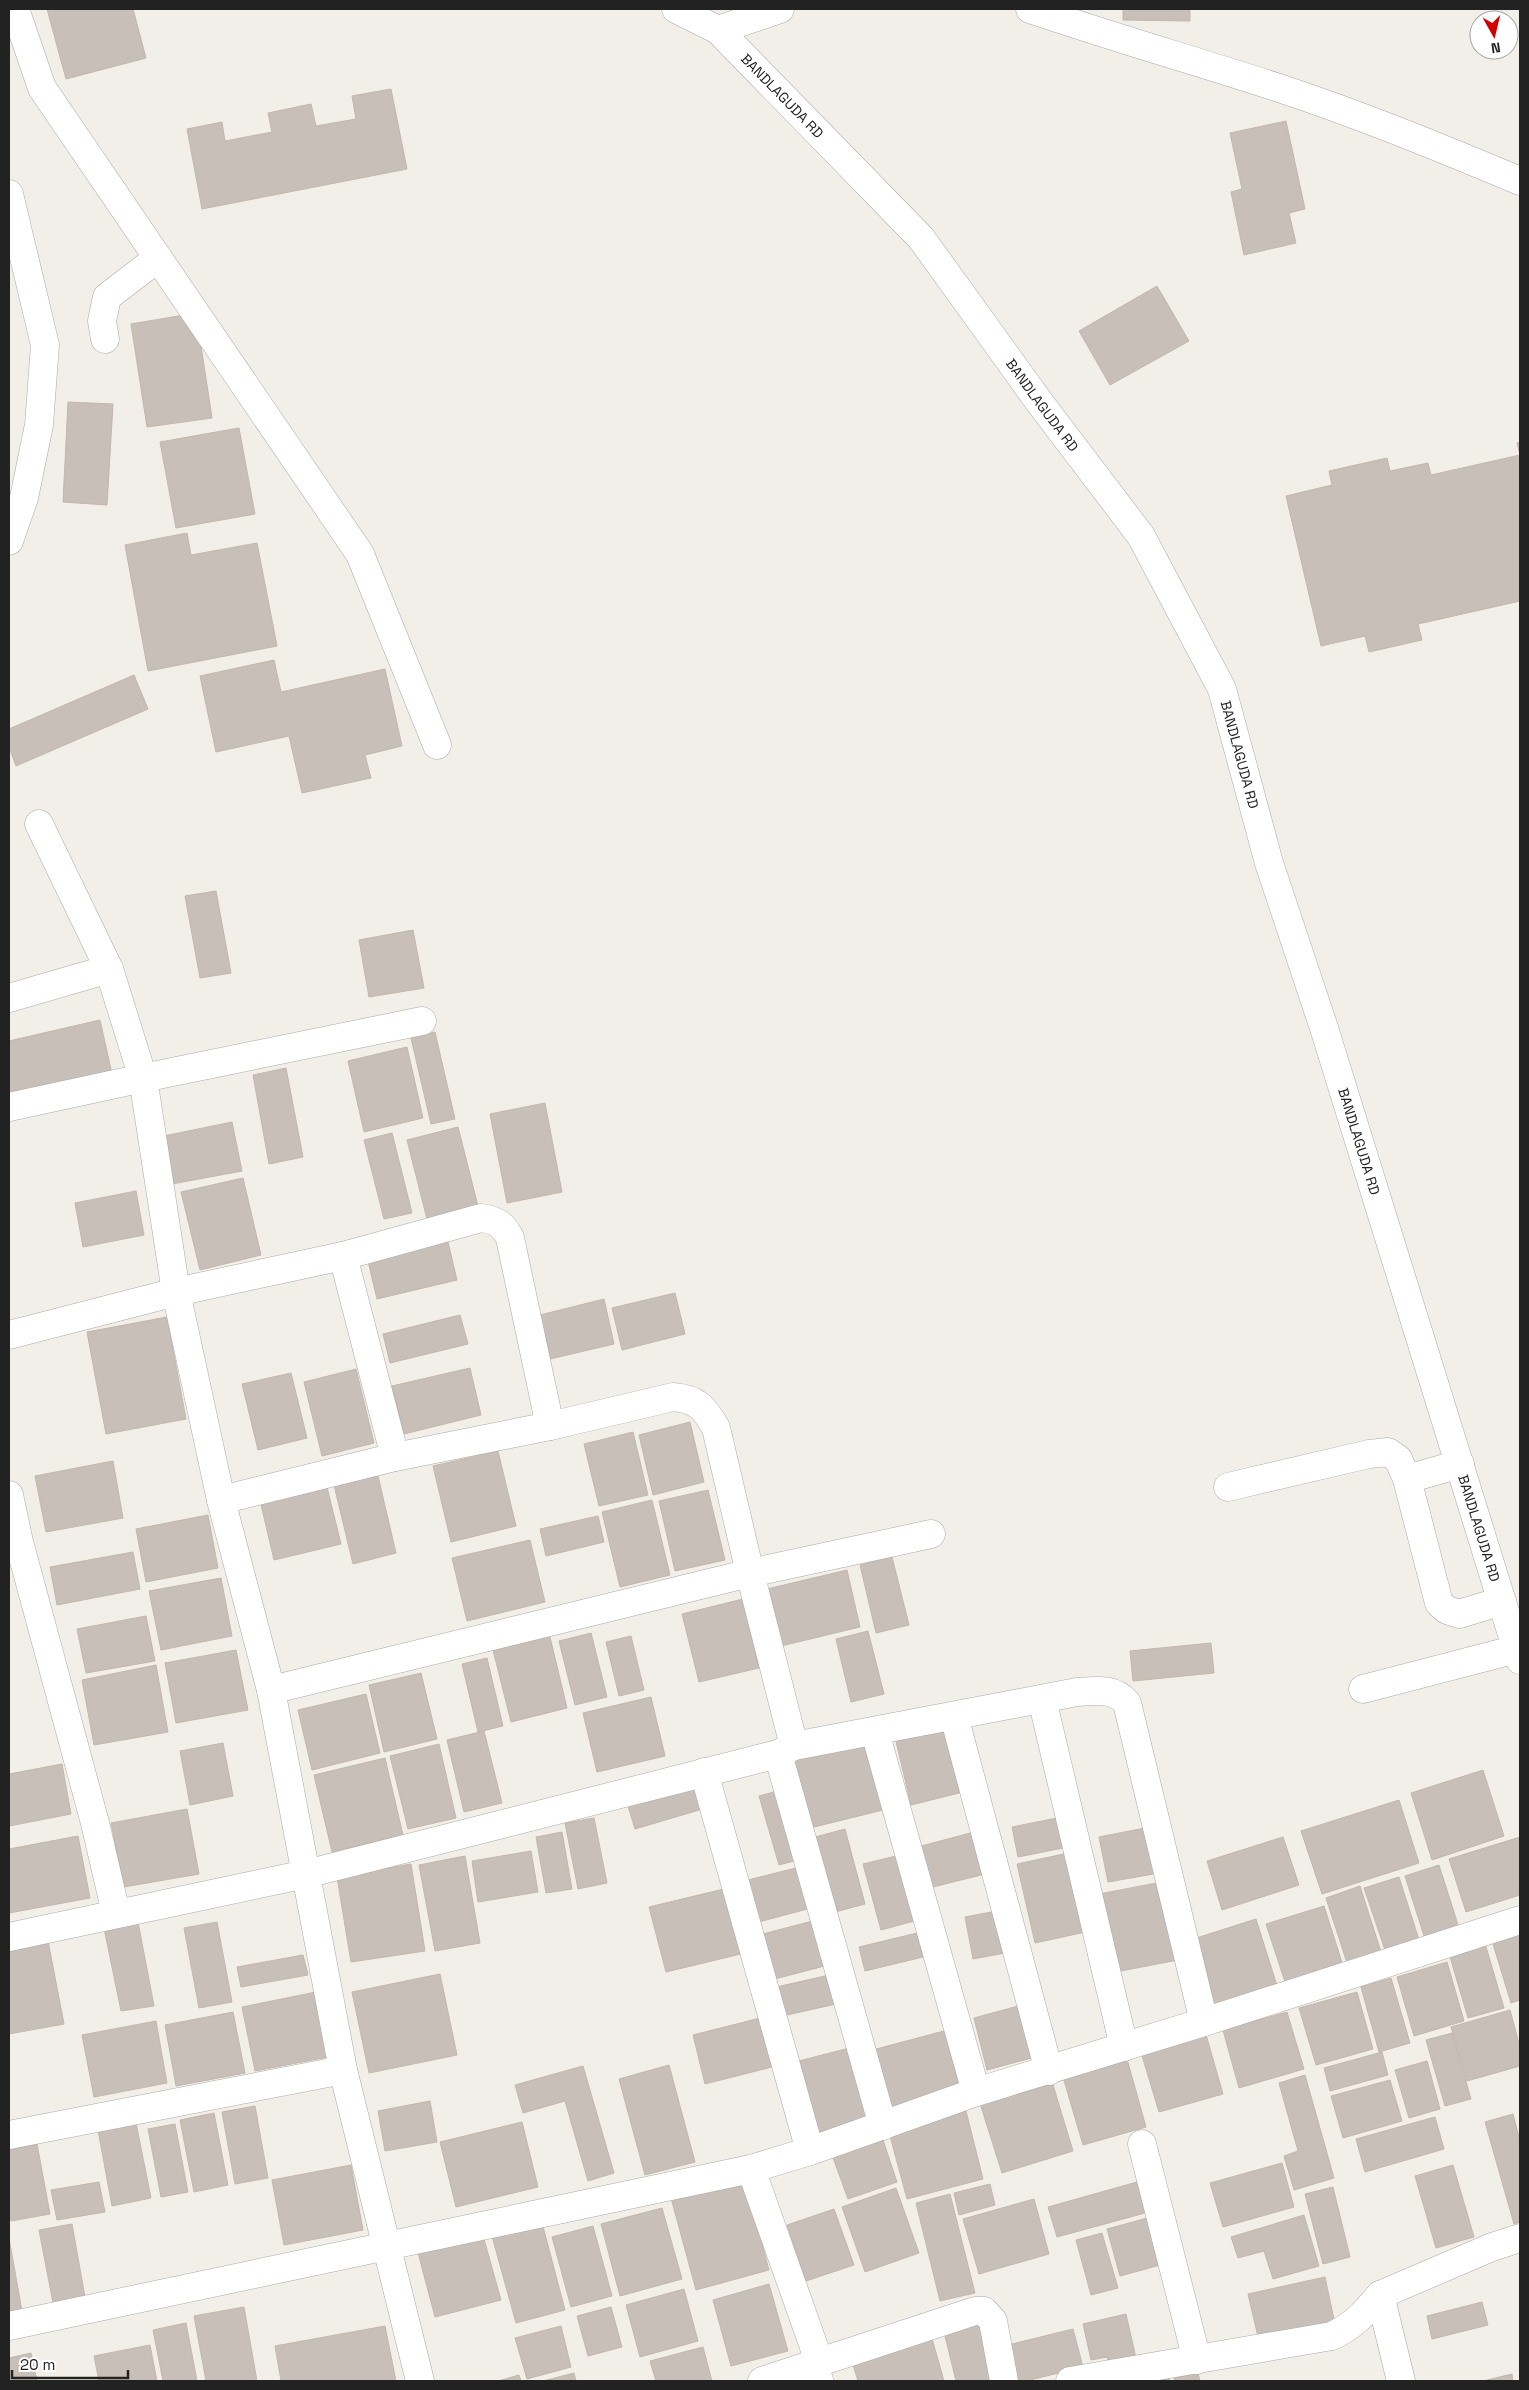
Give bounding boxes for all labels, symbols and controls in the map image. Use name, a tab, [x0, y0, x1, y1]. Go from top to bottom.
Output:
north arrow	[1469, 10, 1519, 60]
text: N	[1490, 38, 1502, 57]
street label: BANDLAGUDA RD	[737, 50, 828, 142]
street label: BANDLAGUDA RD	[1002, 355, 1083, 455]
street label: BANDLAGUDA RD	[1217, 699, 1263, 810]
street label: BANDLAGUDA RD	[1334, 1086, 1384, 1197]
street label: BANDLAGUDA RD	[1454, 1472, 1504, 1584]
scale bar	[12, 2348, 129, 2380]
text: 20 m	[20, 2355, 55, 2374]

